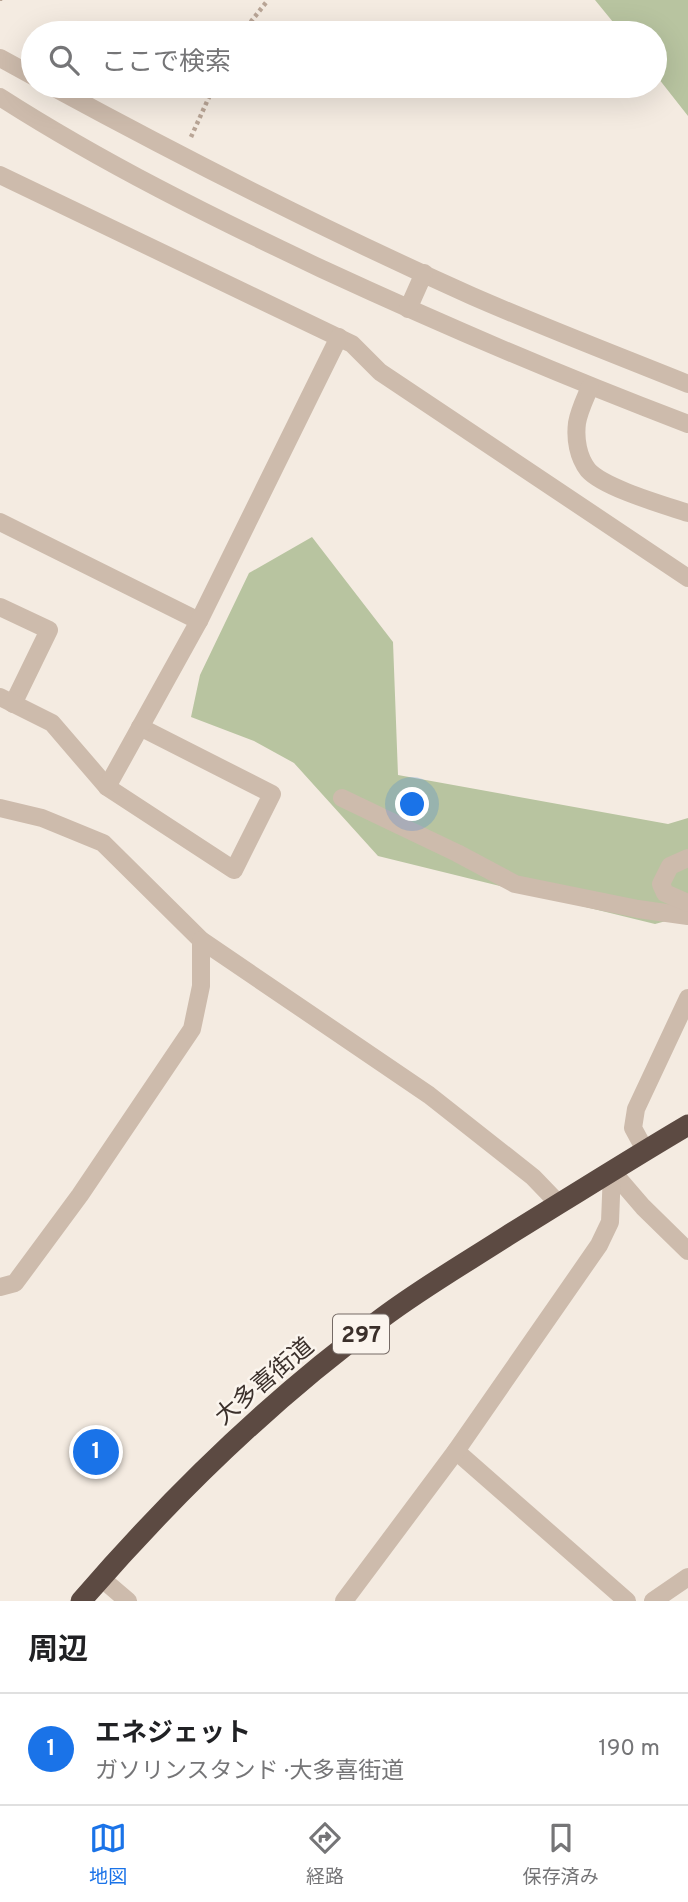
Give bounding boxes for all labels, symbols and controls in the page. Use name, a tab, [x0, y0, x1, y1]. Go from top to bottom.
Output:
search box	[21, 21, 667, 98]
icon: search	[45, 41, 83, 79]
text: ここで検索	[101, 47, 231, 80]
your location	[395, 787, 429, 821]
road number: 297	[333, 1315, 389, 1354]
street label: 大多喜街道	[210, 1332, 321, 1433]
pin: 1	[73, 1426, 119, 1478]
text: 周辺	[28, 1633, 88, 1670]
text: エネジェット	[95, 1718, 251, 1751]
text: 1	[46, 1735, 56, 1764]
text: 190 m	[598, 1735, 660, 1764]
text: ガソリンスタンド · 大多喜街道	[95, 1758, 404, 1787]
tab: 地図	[89, 1819, 127, 1890]
tab: 経路	[306, 1819, 344, 1890]
tab: 保存済み	[523, 1819, 599, 1890]

